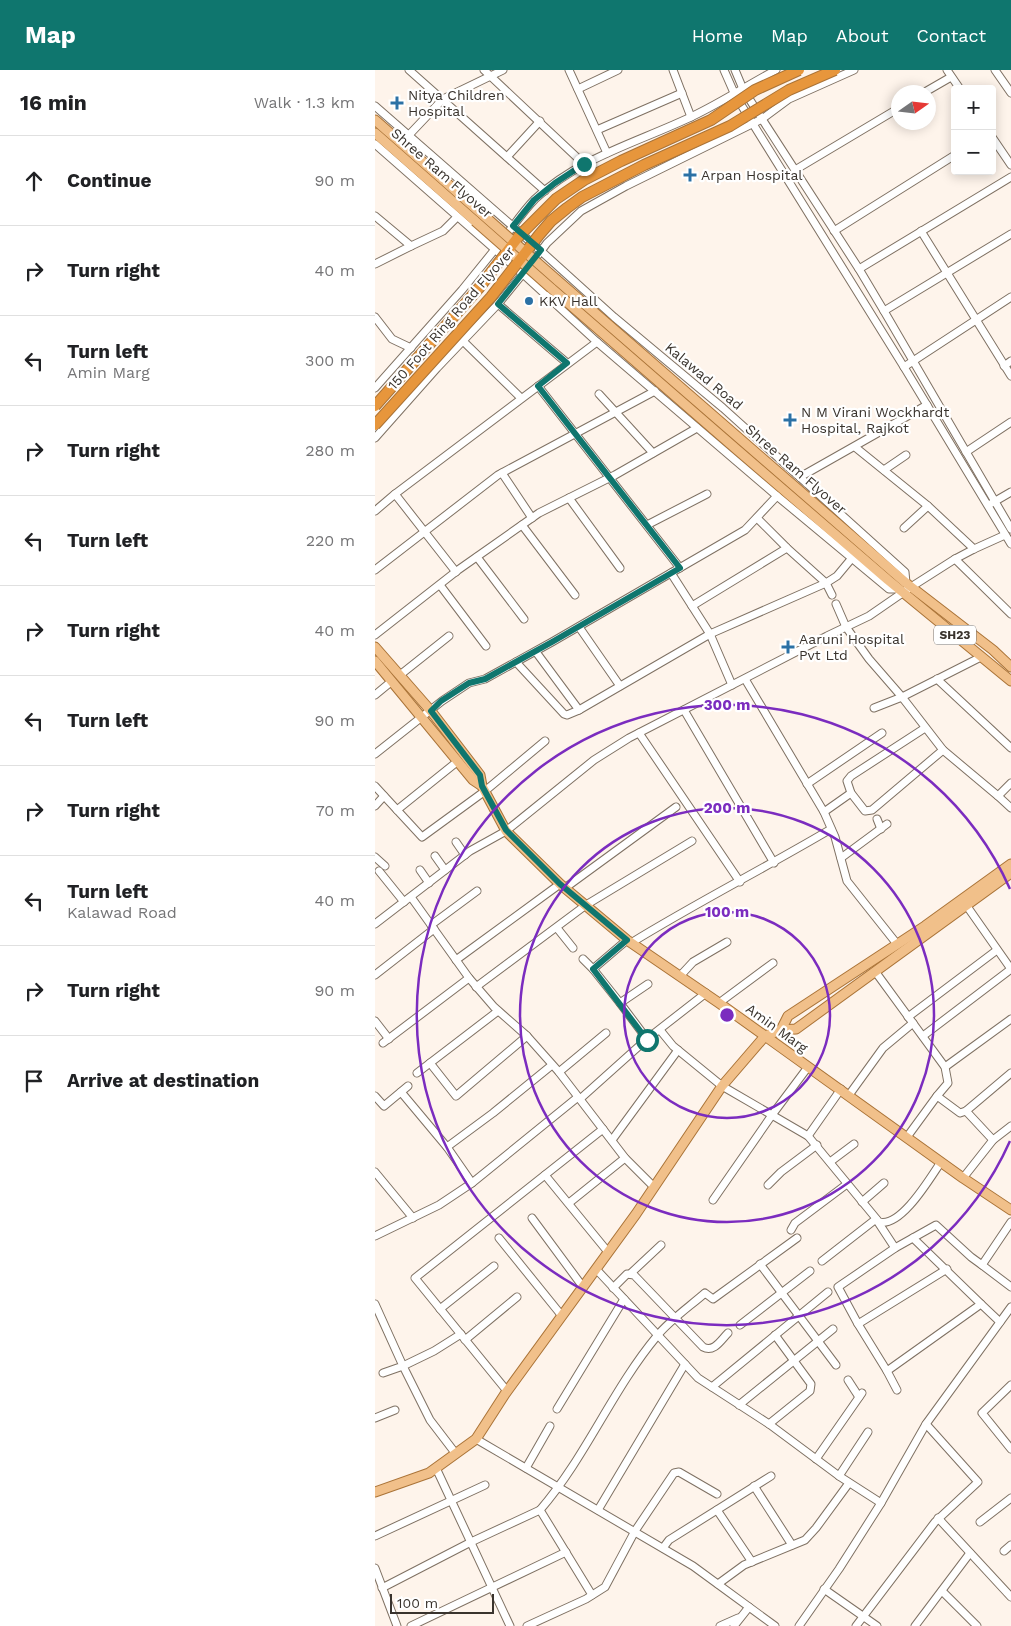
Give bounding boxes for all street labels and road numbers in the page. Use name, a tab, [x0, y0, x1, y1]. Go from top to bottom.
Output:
street label: Shree Ram Flyover	[388, 125, 496, 221]
street label: 150 Foot Ring Road Flyover	[385, 243, 518, 393]
street label: Kalawad Road	[662, 339, 746, 413]
street label: Shree Ram Flyover	[742, 421, 850, 517]
road number: SH23	[934, 626, 976, 644]
street label: Amin Marg	[743, 1000, 811, 1056]

